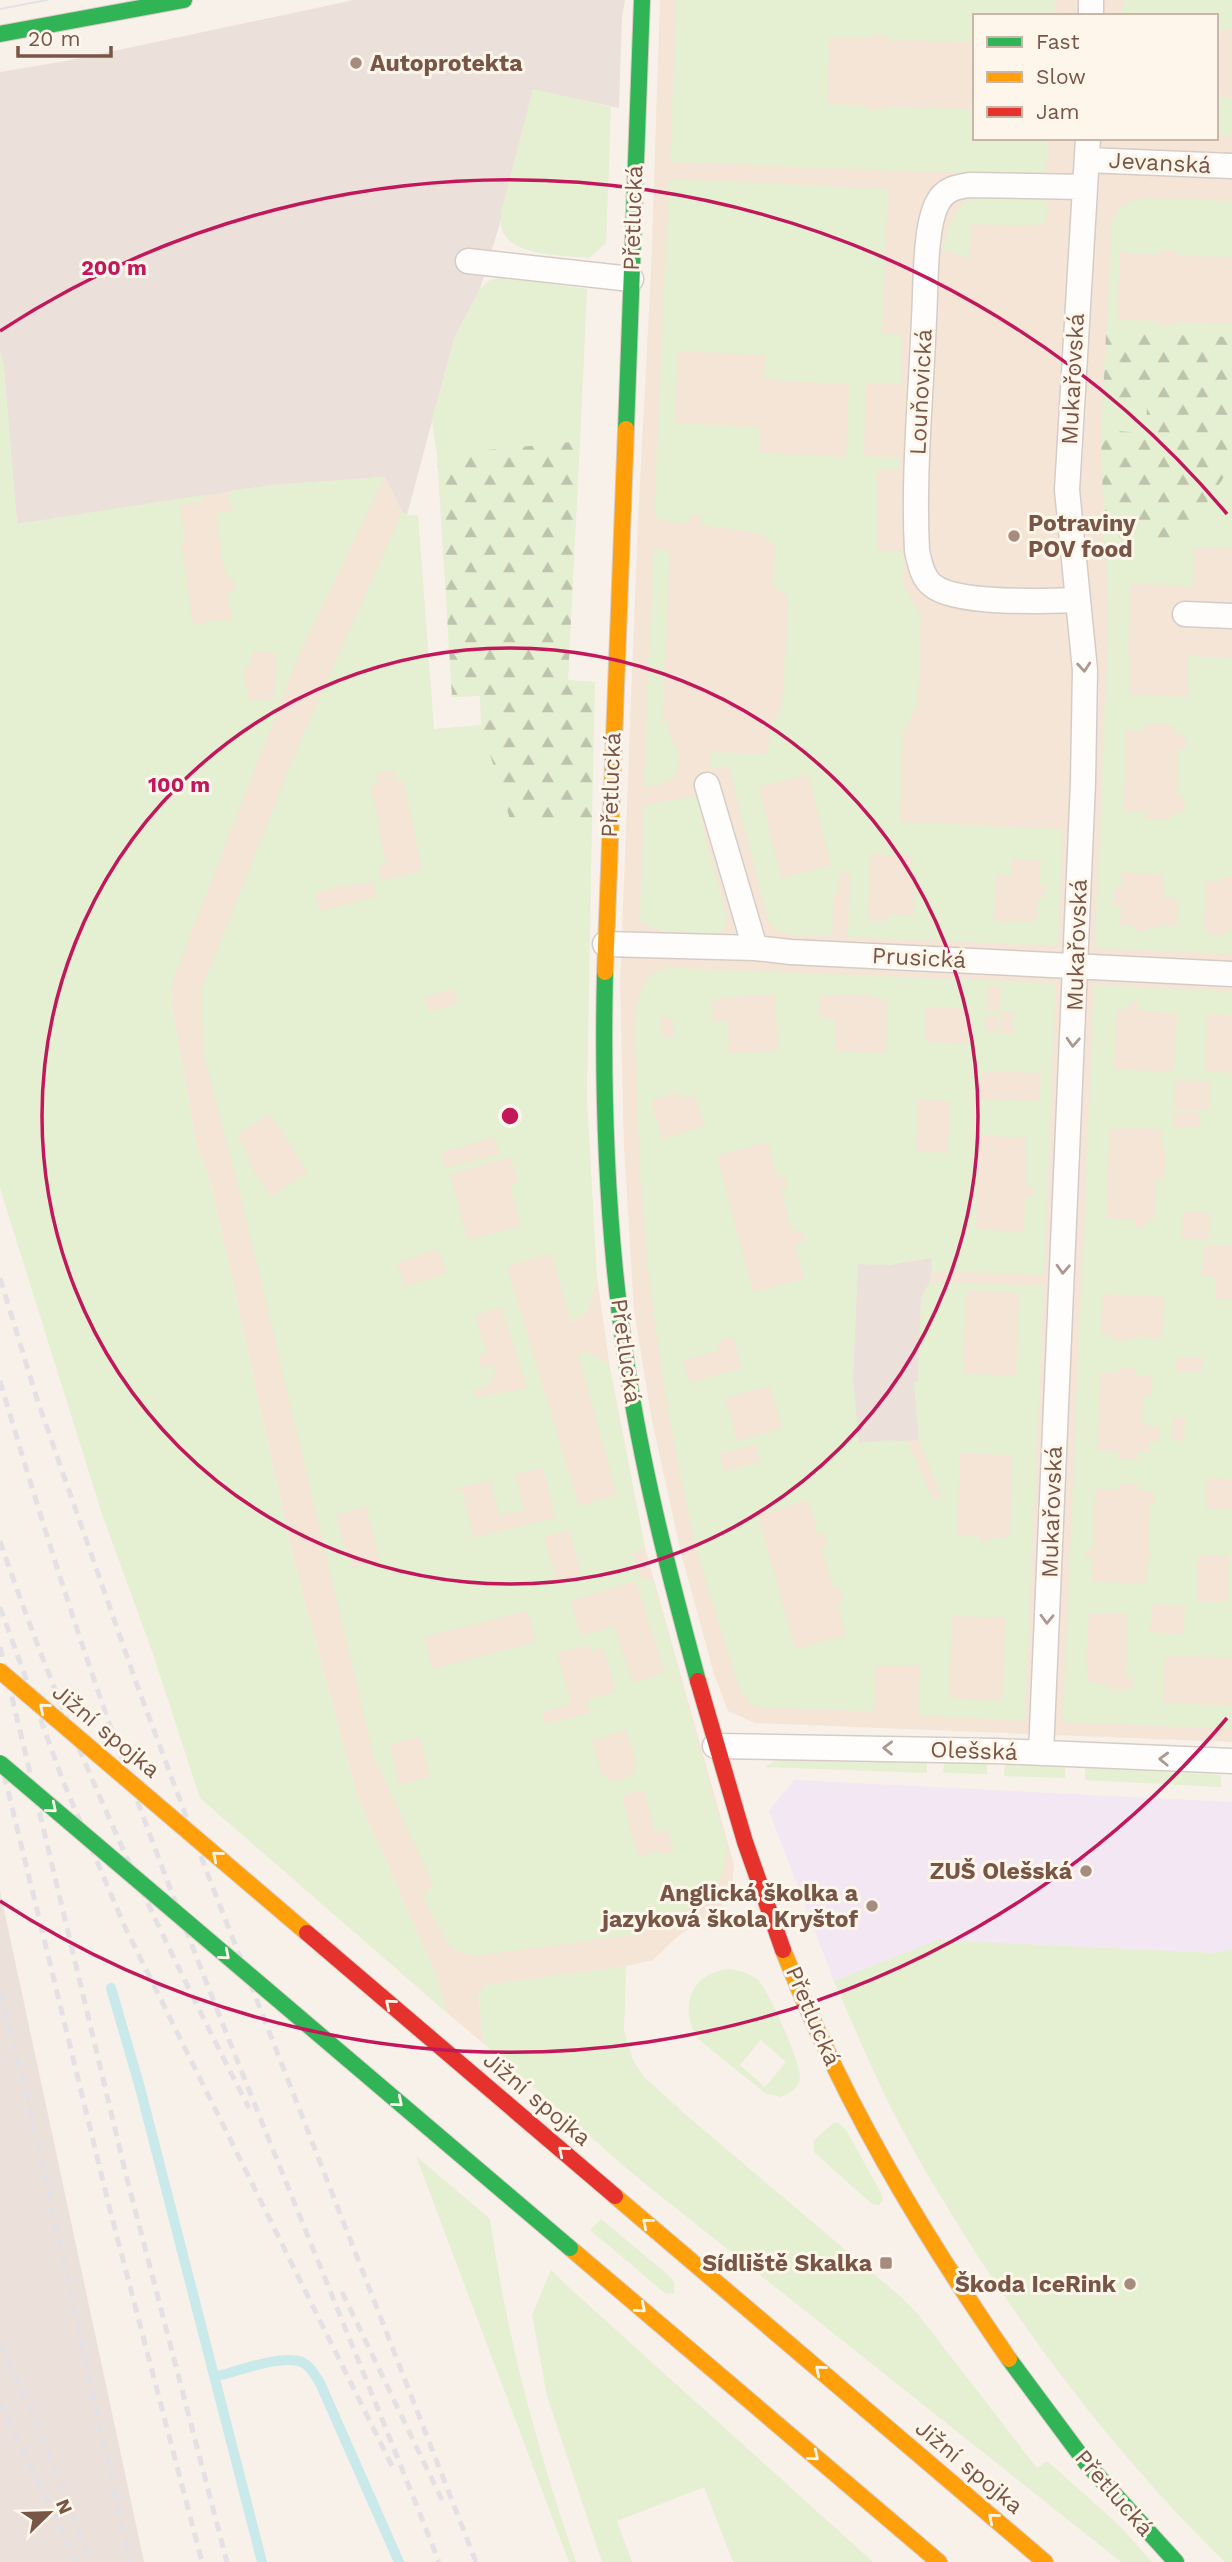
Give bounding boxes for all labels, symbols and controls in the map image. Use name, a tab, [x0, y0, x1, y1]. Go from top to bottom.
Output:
scale bar	[18, 14, 110, 58]
legend	[973, 14, 1218, 140]
text: 20 m	[28, 26, 80, 51]
text: Fast	[1036, 29, 1080, 54]
place label: Autoprotekta	[370, 50, 523, 77]
marker: Autoprotekta	[348, 55, 364, 71]
text: Slow	[1036, 64, 1086, 89]
text: Jam	[1036, 99, 1079, 124]
street label: Jevanská	[1108, 147, 1212, 179]
street label: Přetlucká	[618, 165, 648, 271]
text: 200 m	[81, 255, 147, 280]
street label: Mukařovská	[1056, 312, 1090, 446]
street label: Louňovická	[904, 328, 938, 456]
place label: Potraviny POV food	[1028, 510, 1136, 563]
marker: Potraviny POV food	[1006, 528, 1022, 544]
one-way arrow	[1076, 662, 1091, 673]
street label: Přetlucká	[596, 732, 626, 838]
text: 100 m	[148, 772, 210, 797]
street label: Mukařovská	[1061, 879, 1093, 1011]
street label: Prusická	[871, 942, 967, 974]
one-way arrow	[1065, 1036, 1080, 1047]
centre of rings	[498, 1104, 522, 1128]
one-way arrow	[1055, 1264, 1070, 1275]
street label: Přetlucká	[605, 1297, 647, 1405]
street label: Mukařovská	[1036, 1446, 1068, 1578]
one-way arrow	[1040, 1613, 1055, 1624]
street label: Jižní spojka	[47, 1678, 165, 1784]
one-way arrow	[39, 1704, 52, 1716]
street label: Olešská	[930, 1736, 1018, 1766]
one-way arrow	[882, 1741, 893, 1756]
one-way arrow	[1158, 1751, 1169, 1766]
one-way arrow	[44, 1799, 56, 1812]
one-way arrow	[212, 1852, 225, 1864]
place label: ZUŠ Olešská	[930, 1858, 1073, 1885]
marker: ZUŠ Olešská	[1078, 1863, 1094, 1879]
place label: Anglická školka a jazyková škola Kryštof	[599, 1880, 859, 1933]
marker: Anglická školka a jazyková škola Kryštof	[864, 1898, 880, 1914]
one-way arrow	[217, 1947, 230, 1959]
street label: Přetlucká	[780, 1962, 846, 2070]
one-way arrow	[386, 2000, 399, 2012]
street label: Jižní spojka	[478, 2046, 596, 2152]
one-way arrow	[390, 2094, 403, 2106]
one-way arrow	[559, 2147, 572, 2159]
one-way arrow	[642, 2219, 655, 2231]
place label: Sídliště Skalka	[702, 2250, 873, 2277]
marker: Sídliště Skalka	[878, 2255, 894, 2271]
place label: Škoda IceRink	[955, 2271, 1117, 2298]
marker: Škoda IceRink	[1122, 2276, 1138, 2292]
one-way arrow	[632, 2300, 645, 2312]
one-way arrow	[815, 2366, 828, 2378]
street label: Jižní spojka	[910, 2414, 1028, 2520]
street label: Přetlucká	[1069, 2444, 1159, 2542]
one-way arrow	[806, 2448, 819, 2460]
north arrow	[14, 2478, 84, 2548]
text: N	[51, 2496, 78, 2518]
one-way arrow	[989, 2514, 1002, 2526]

